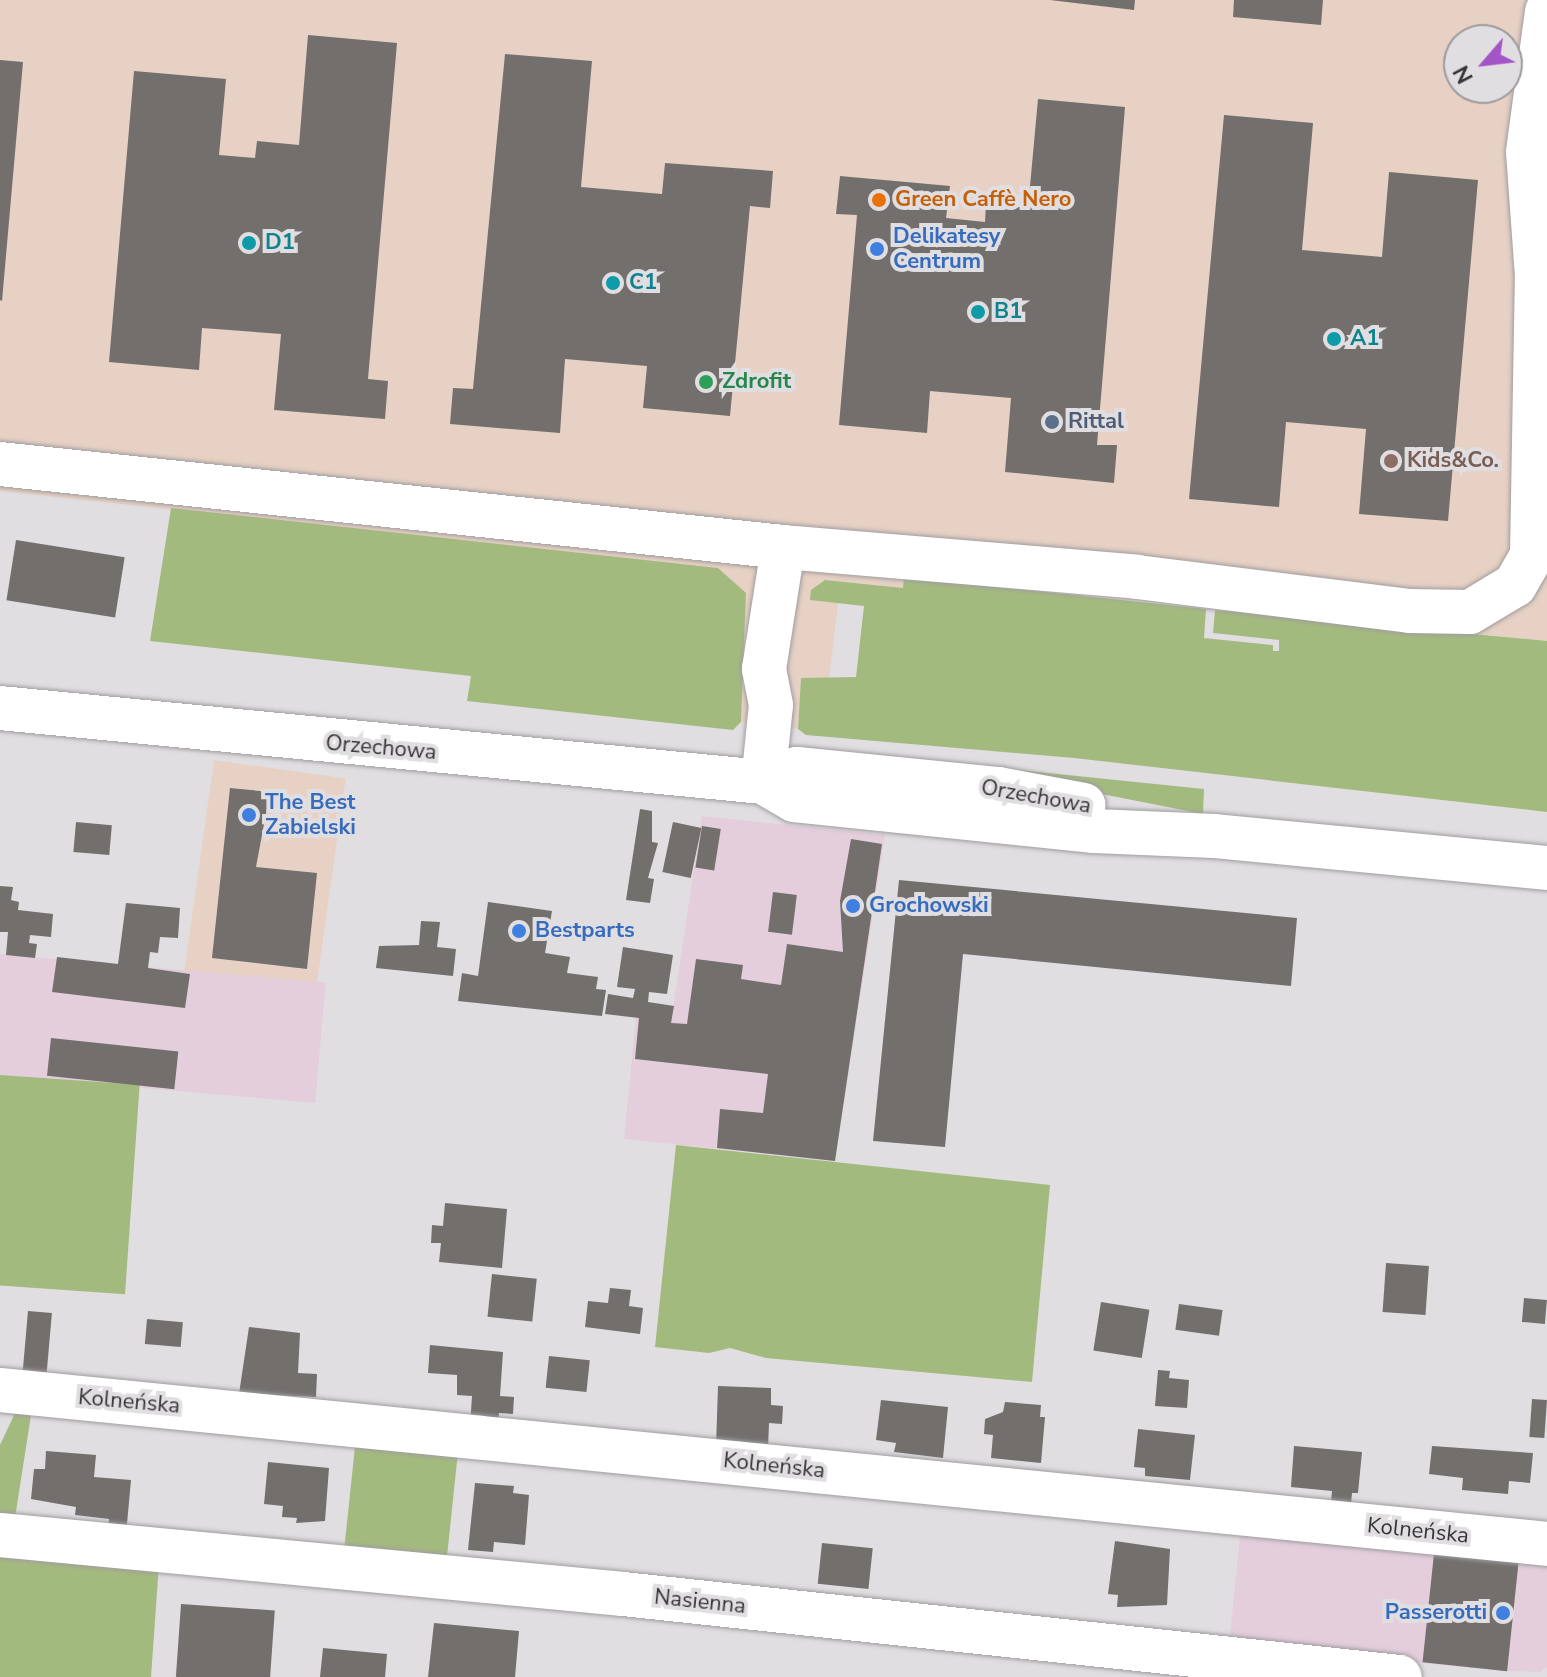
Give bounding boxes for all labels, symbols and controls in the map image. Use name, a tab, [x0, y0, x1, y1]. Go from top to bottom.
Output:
north arrow	[1443, 24, 1523, 104]
text: N	[1446, 60, 1481, 89]
place label: Green Caffè Nero	[895, 187, 1071, 213]
marker: Green Caffè Nero	[870, 191, 888, 209]
place label: Delikatesy Centrum	[893, 223, 1000, 274]
place label: D1	[265, 230, 295, 256]
marker: D1	[240, 234, 258, 252]
marker: Delikatesy Centrum	[868, 240, 886, 258]
place label: C1	[629, 270, 657, 296]
marker: C1	[604, 274, 622, 292]
place label: B1	[994, 299, 1022, 325]
marker: B1	[969, 303, 987, 321]
place label: A1	[1350, 326, 1380, 352]
marker: A1	[1325, 330, 1343, 348]
place label: Zdrofit	[722, 369, 791, 395]
marker: Zdrofit	[697, 373, 715, 391]
place label: Rittal	[1068, 409, 1124, 435]
marker: Rittal	[1043, 413, 1061, 431]
place label: Kids&Co.	[1407, 448, 1499, 474]
marker: Kids&Co.	[1382, 452, 1400, 470]
street label: Orzechowa	[324, 730, 438, 766]
street label: Orzechowa	[979, 774, 1093, 820]
place label: The Best Zabielski	[265, 789, 356, 840]
marker: The Best Zabielski	[240, 806, 258, 824]
place label: Grochowski	[869, 893, 989, 919]
marker: Grochowski	[844, 897, 862, 915]
place label: Bestparts	[535, 918, 635, 944]
marker: Bestparts	[510, 922, 528, 940]
street label: Kolneńska	[77, 1384, 181, 1420]
street label: Kolneńska	[722, 1448, 826, 1484]
street label: Kolneńska	[1366, 1513, 1470, 1549]
street label: Nasienna	[653, 1584, 747, 1620]
place label: Passerotti	[1385, 1600, 1487, 1626]
marker: Passerotti	[1494, 1604, 1512, 1622]

